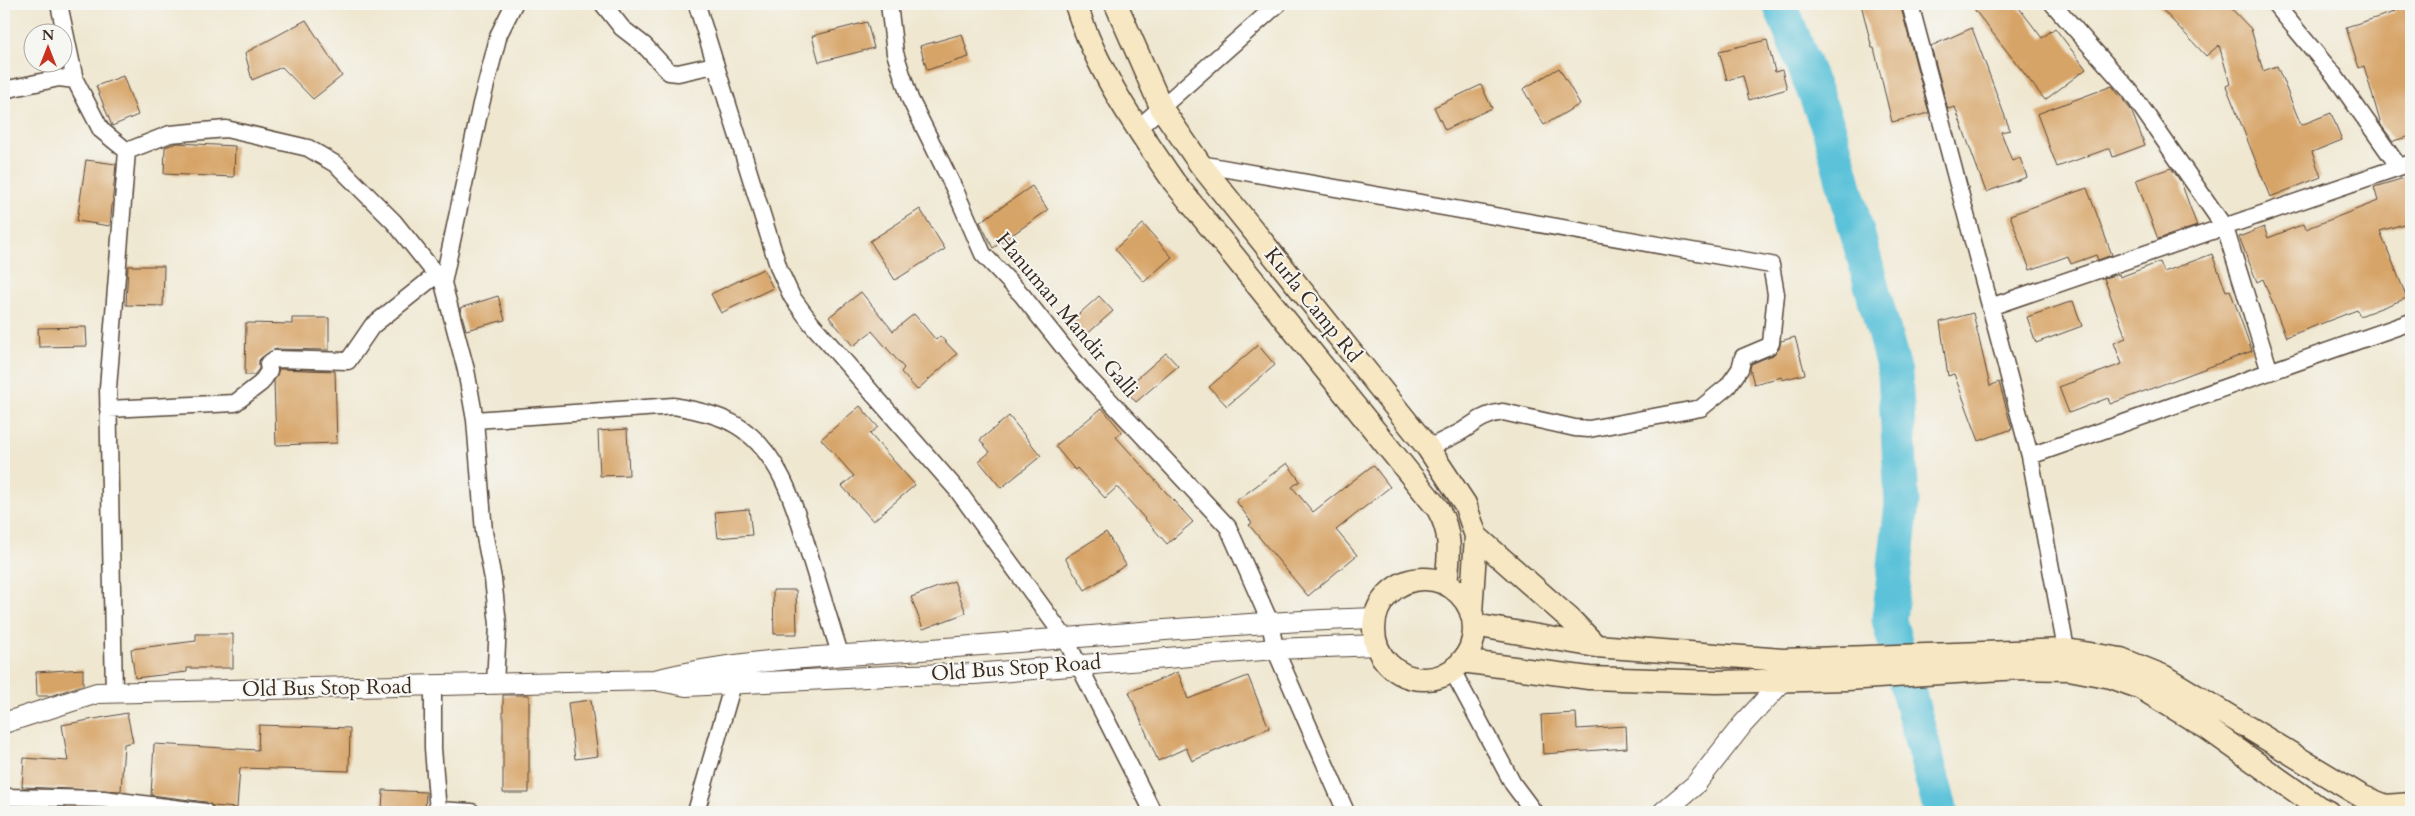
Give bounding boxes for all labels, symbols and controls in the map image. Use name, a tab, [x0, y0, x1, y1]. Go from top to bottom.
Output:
north arrow	[22, 22, 72, 72]
text: N	[42, 26, 54, 45]
street label: Hanuman Mandir Galli	[989, 226, 1145, 404]
street label: Kurla Camp Rd	[1258, 241, 1368, 369]
street label: Old Bus Stop Road	[930, 648, 1102, 688]
street label: Old Bus Stop Road	[242, 672, 412, 704]

